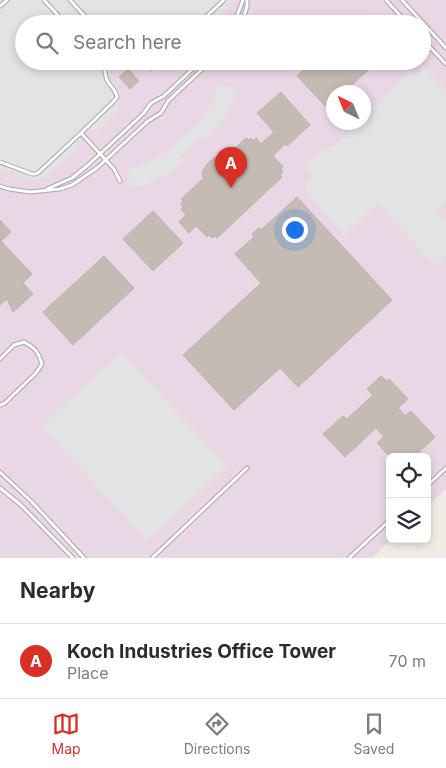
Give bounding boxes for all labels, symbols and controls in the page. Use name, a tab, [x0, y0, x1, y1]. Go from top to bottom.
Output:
search box	[15, 15, 431, 70]
icon: search	[33, 29, 61, 57]
text: Search here	[73, 31, 182, 54]
north arrow	[326, 85, 371, 130]
pin: A	[215, 147, 247, 188]
your location	[282, 217, 308, 243]
map controls	[386, 453, 431, 543]
button: locate	[386, 453, 431, 498]
button: layers	[386, 498, 431, 543]
text: Nearby	[20, 578, 95, 603]
text: Koch Industries Office Tower	[67, 640, 336, 663]
text: A	[30, 651, 42, 671]
text: 70 m	[389, 651, 426, 671]
text: Place	[67, 663, 109, 683]
tab: Map	[52, 710, 81, 757]
tab: Directions	[184, 710, 250, 757]
tab: Saved	[353, 710, 394, 757]

